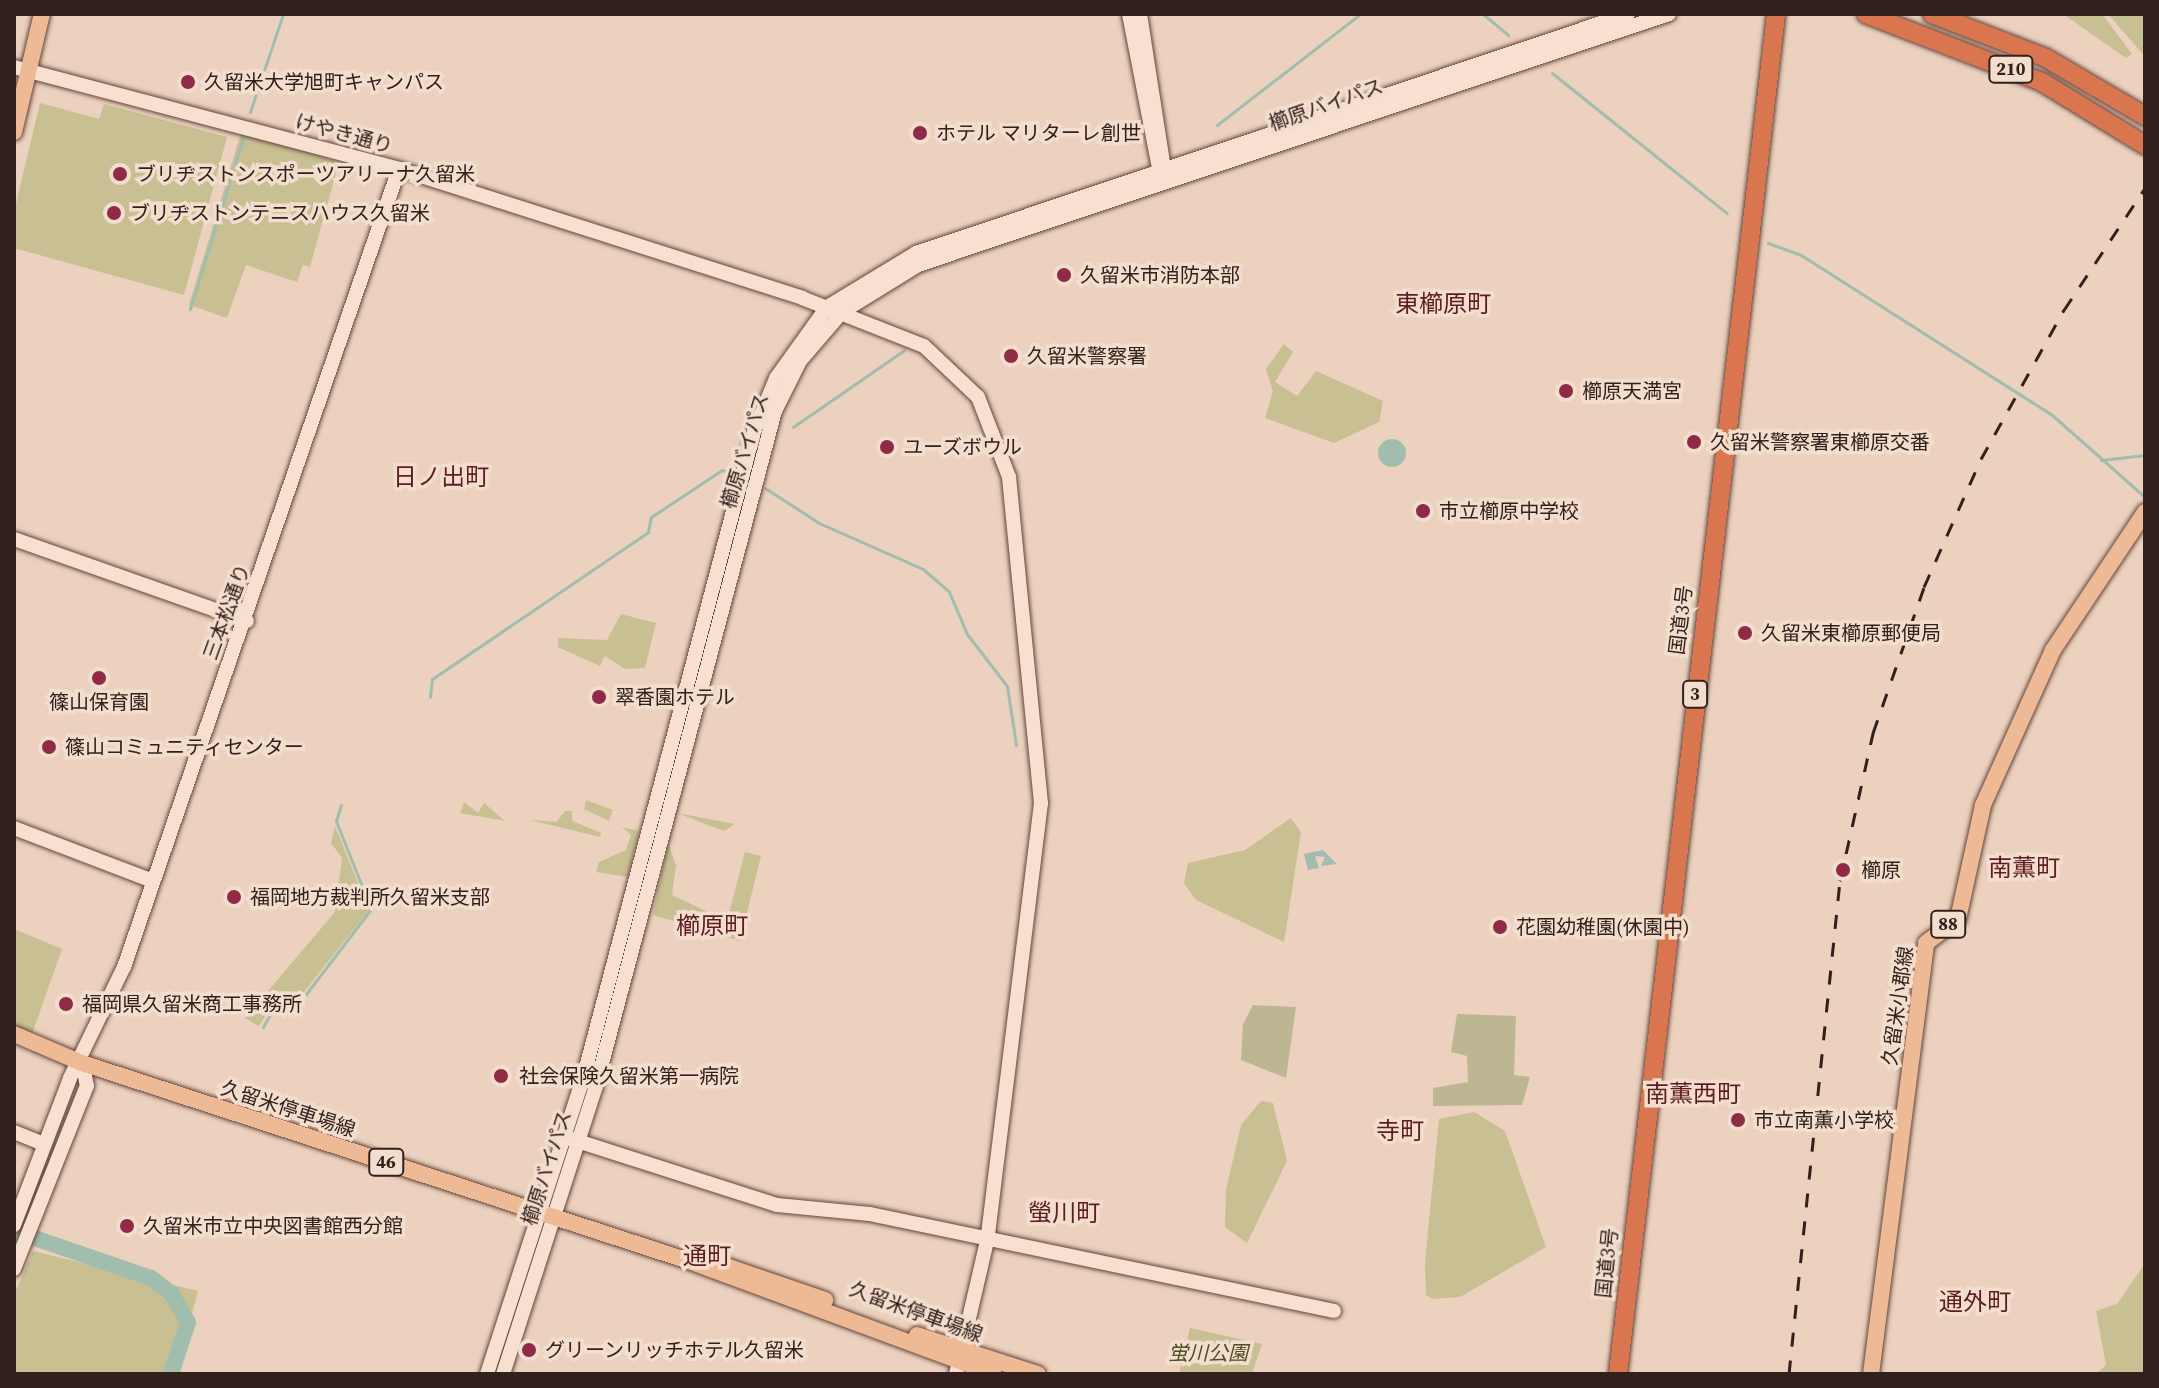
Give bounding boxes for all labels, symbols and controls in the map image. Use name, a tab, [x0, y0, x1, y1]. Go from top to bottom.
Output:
road number: 210	[1987, 55, 2035, 83]
place label: 久留米大学旭町キャンパス	[204, 70, 444, 94]
marker: 久留米大学旭町キャンパス	[179, 73, 197, 91]
street label: 櫛原バイパス	[1265, 74, 1387, 136]
street label: けやき通り	[293, 109, 395, 159]
place label: ホテル マリターレ創世	[936, 121, 1141, 145]
marker: ホテル マリターレ創世	[911, 124, 929, 142]
place label: ブリヂストンスポーツアリーナ久留米	[136, 162, 476, 186]
marker: ブリヂストンスポーツアリーナ久留米	[111, 165, 129, 183]
place label: ブリヂストンテニスハウス久留米	[130, 201, 430, 225]
marker: ブリヂストンテニスハウス久留米	[105, 204, 123, 222]
place label: 久留米市消防本部	[1080, 263, 1240, 287]
marker: 久留米市消防本部	[1055, 266, 1073, 284]
district label: 東櫛原町	[1395, 290, 1491, 318]
place label: 久留米警察署	[1027, 344, 1147, 368]
marker: 久留米警察署	[1002, 347, 1020, 365]
place label: 櫛原天満宮	[1582, 379, 1682, 403]
marker: 櫛原天満宮	[1557, 382, 1575, 400]
street label: 櫛原バイパス	[716, 390, 774, 512]
place label: 久留米警察署東櫛原交番	[1710, 430, 1930, 454]
marker: 久留米警察署東櫛原交番	[1685, 433, 1703, 451]
place label: ユーズボウル	[903, 435, 1023, 459]
marker: ユーズボウル	[878, 438, 896, 456]
district label: 日ノ出町	[393, 463, 489, 491]
place label: 市立櫛原中学校	[1439, 499, 1579, 523]
marker: 市立櫛原中学校	[1414, 502, 1432, 520]
street label: 三本松通り	[199, 561, 255, 663]
street label: 国道3号	[1665, 584, 1697, 656]
place label: 久留米東櫛原郵便局	[1761, 621, 1941, 645]
marker: 久留米東櫛原郵便局	[1736, 624, 1754, 642]
marker: 篠山保育園	[90, 669, 108, 687]
road number: 3	[1681, 680, 1709, 708]
place label: 翠香園ホテル	[615, 685, 735, 709]
marker: 翠香園ホテル	[590, 688, 608, 706]
place label: 篠山保育園	[49, 690, 149, 714]
place label: 篠山コミュニティセンター	[65, 735, 305, 759]
marker: 篠山コミュニティセンター	[40, 738, 58, 756]
district label: 南薫町	[1988, 854, 2060, 882]
place label: 櫛原	[1861, 858, 1901, 882]
marker: 櫛原	[1832, 859, 1854, 881]
place label: 福岡地方裁判所久留米支部	[250, 885, 490, 909]
marker: 福岡地方裁判所久留米支部	[225, 888, 243, 906]
road number: 88	[1930, 910, 1966, 938]
district label: 櫛原町	[676, 912, 748, 940]
place label: 花園幼稚園(休園中)	[1516, 915, 1690, 939]
marker: 花園幼稚園(休園中)	[1491, 918, 1509, 936]
street label: 久留米小郡線	[1878, 945, 1918, 1067]
place label: 福岡県久留米商工事務所	[82, 992, 302, 1016]
marker: 福岡県久留米商工事務所	[57, 995, 75, 1013]
place label: 社会保険久留米第一病院	[519, 1064, 739, 1088]
marker: 社会保険久留米第一病院	[490, 1065, 512, 1087]
street label: 久留米停車場線	[218, 1076, 358, 1142]
district label: 南薫西町	[1645, 1080, 1741, 1108]
street label: 櫛原バイパス	[517, 1107, 577, 1229]
place label: 市立南薫小学校	[1754, 1108, 1894, 1132]
marker: 市立南薫小学校	[1729, 1111, 1747, 1129]
district label: 寺町	[1376, 1117, 1424, 1145]
road number: 46	[368, 1148, 404, 1176]
district label: 螢川町	[1028, 1199, 1100, 1227]
place label: 久留米市立中央図書館西分館	[143, 1214, 403, 1238]
marker: 久留米市立中央図書館西分館	[118, 1217, 136, 1235]
street label: 国道3号	[1591, 1227, 1623, 1299]
district label: 通町	[683, 1242, 731, 1270]
street label: 久留米停車場線	[846, 1277, 986, 1347]
district label: 通外町	[1939, 1288, 2011, 1316]
place label: グリーンリッチホテル久留米	[545, 1338, 805, 1362]
marker: グリーンリッチホテル久留米	[520, 1341, 538, 1359]
park label: 蛍川公園	[1168, 1341, 1248, 1365]

